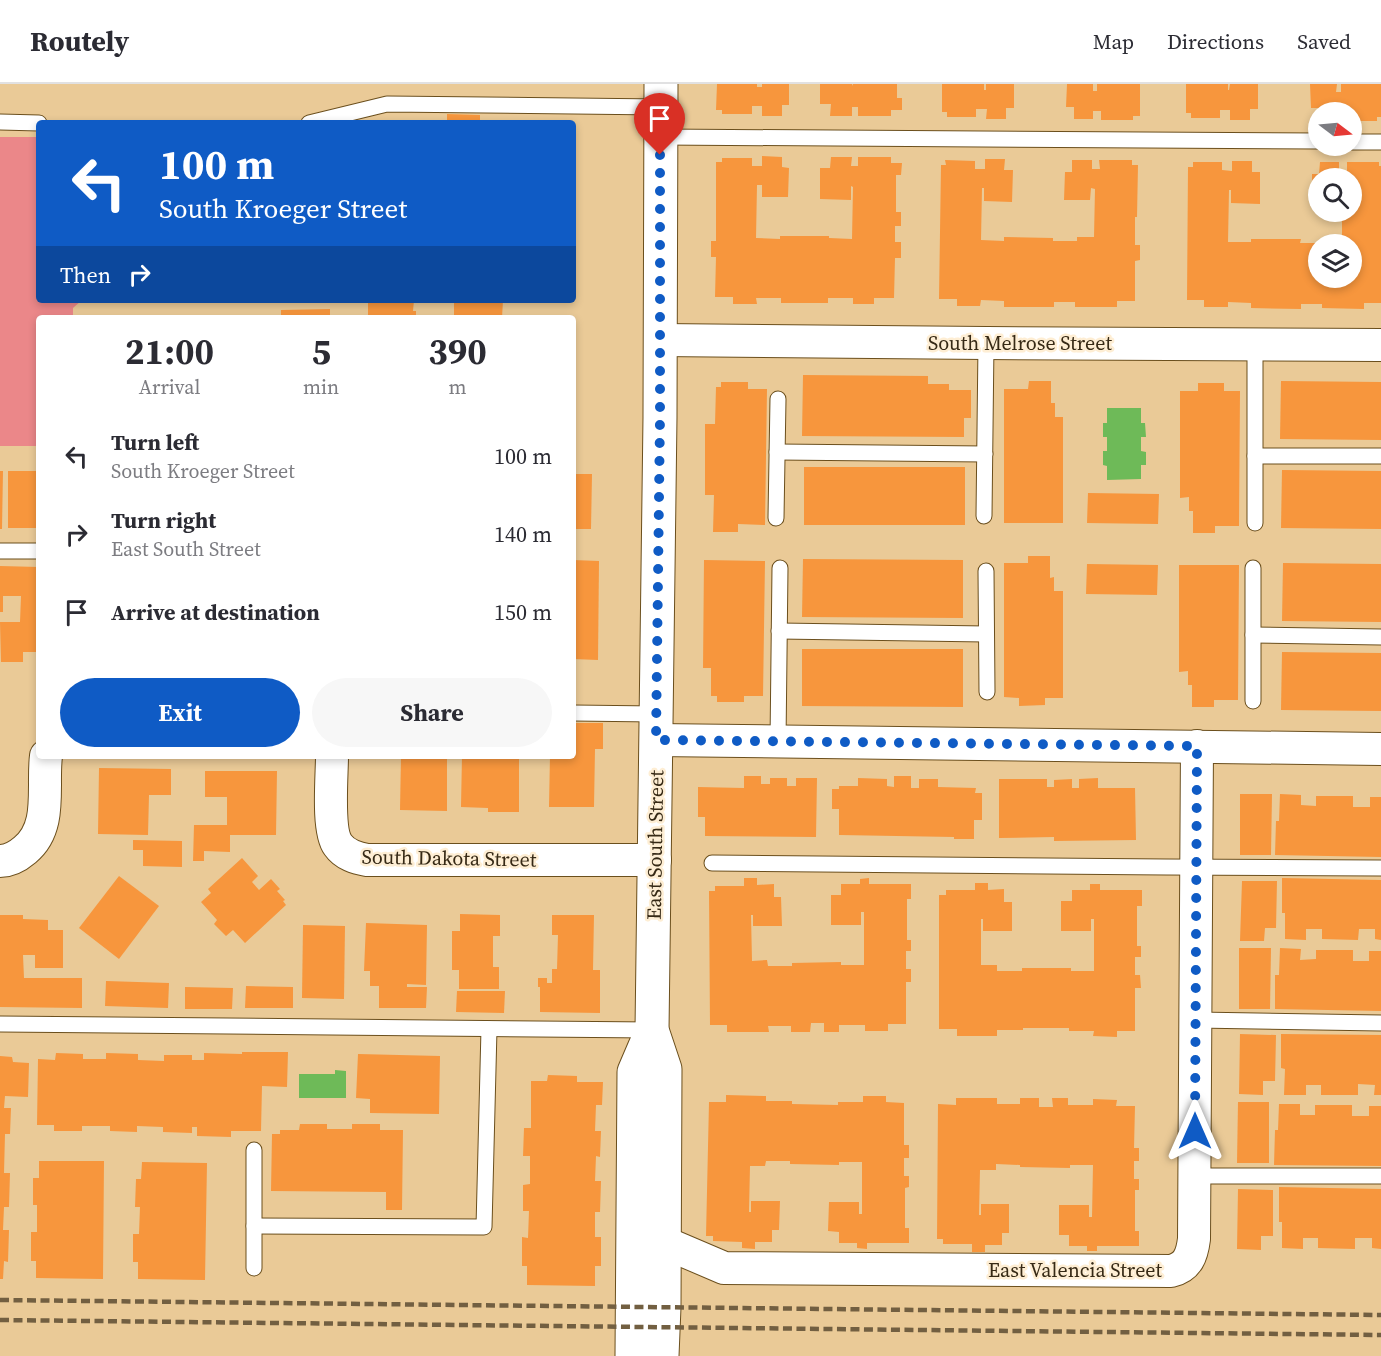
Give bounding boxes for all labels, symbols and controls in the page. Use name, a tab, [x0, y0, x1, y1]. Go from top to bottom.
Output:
text: Routely	[30, 22, 129, 60]
text: Map	[1093, 27, 1134, 56]
text: Directions	[1167, 27, 1264, 56]
text: Saved	[1297, 27, 1351, 56]
pin	[634, 93, 685, 155]
icon: arrive	[643, 102, 676, 135]
north arrow	[1308, 102, 1362, 156]
map controls	[1308, 102, 1362, 288]
text: 100 m	[159, 135, 274, 193]
icon: left	[60, 144, 138, 222]
button: search	[1308, 168, 1362, 222]
text: South Kroeger Street	[159, 190, 407, 227]
button: layers	[1308, 234, 1362, 288]
icon: right	[123, 258, 156, 291]
text: Then	[60, 260, 111, 290]
text: 21:00	[125, 327, 214, 376]
text: 5	[311, 327, 331, 376]
text: 390	[428, 327, 487, 376]
street label: South Melrose Street	[928, 329, 1112, 357]
text: Arrival	[139, 373, 200, 401]
text: min	[303, 373, 339, 401]
text: m	[449, 373, 467, 401]
text: Turn left	[111, 427, 199, 457]
icon: left	[60, 440, 93, 473]
text: 100 m	[494, 441, 552, 471]
text: South Kroeger Street	[111, 457, 295, 485]
text: Turn right	[111, 505, 216, 535]
icon: right	[60, 518, 93, 551]
text: 140 m	[494, 519, 552, 549]
text: East South Street	[111, 535, 261, 563]
icon: arrive	[60, 596, 93, 629]
text: Arrive at destination	[111, 597, 320, 627]
text: 150 m	[494, 597, 552, 627]
button: Exit	[60, 678, 300, 747]
button: Share	[312, 678, 552, 747]
street label: East South Street	[640, 769, 670, 920]
street label: South Dakota Street	[361, 842, 537, 874]
position arrow	[1163, 1099, 1227, 1163]
street label: East Valencia Street	[988, 1256, 1163, 1284]

